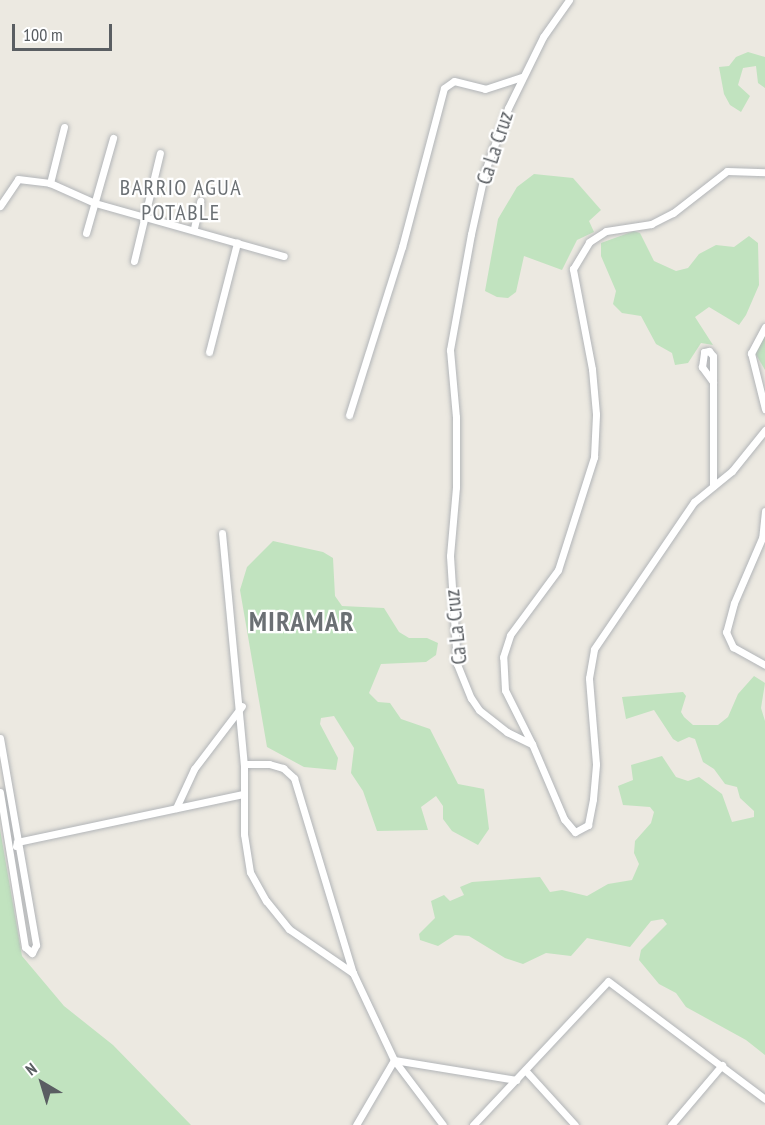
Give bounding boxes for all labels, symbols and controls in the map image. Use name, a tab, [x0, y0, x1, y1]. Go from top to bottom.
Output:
scale bar	[15, 12, 116, 50]
text: 100 m	[23, 23, 63, 46]
street label: Ca La Cruz	[471, 108, 519, 188]
district label: BARRIO AGUA POTABLE	[120, 174, 242, 226]
street label: Ca La Cruz	[440, 588, 472, 666]
district label: MIRAMAR	[249, 606, 355, 638]
north arrow	[12, 1053, 72, 1113]
text: N	[21, 1058, 40, 1079]

